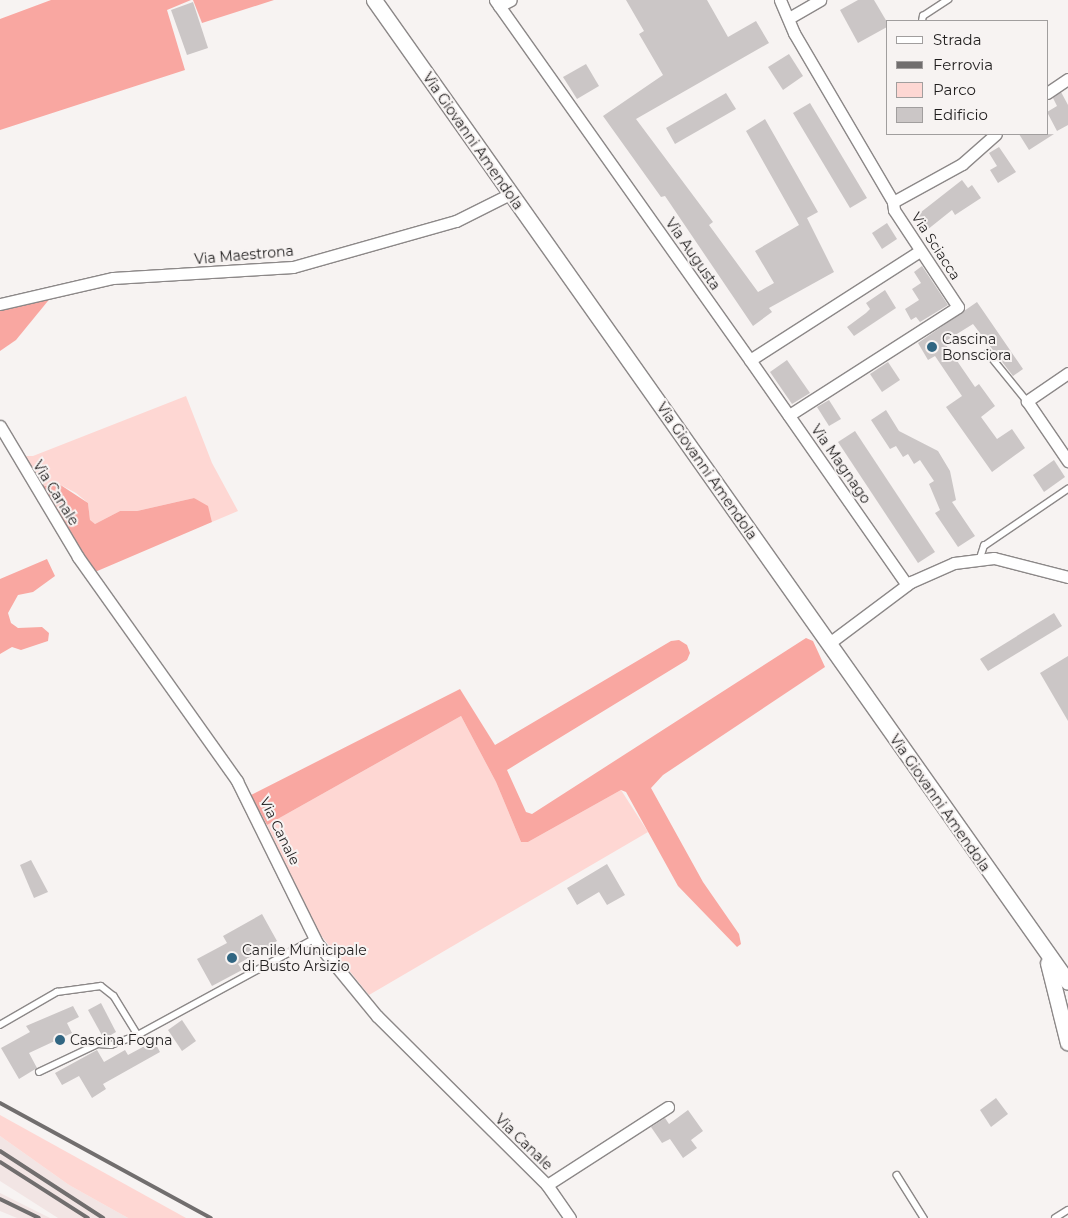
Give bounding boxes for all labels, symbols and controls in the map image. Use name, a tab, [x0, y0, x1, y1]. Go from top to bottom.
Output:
legend	[886, 20, 1048, 135]
text: Strada	[933, 30, 982, 49]
text: Ferrovia	[933, 55, 993, 74]
street label: Via Giovanni Amendola	[419, 69, 527, 213]
text: Parco	[933, 80, 976, 99]
text: Edificio	[933, 105, 988, 124]
street label: Via Sciacca	[908, 209, 964, 283]
street label: Via Augusta	[662, 215, 724, 293]
street label: Via Maestrona	[194, 242, 294, 268]
place label: Cascina Bonsciora	[942, 331, 1011, 364]
marker: Cascina Bonsciora	[926, 341, 938, 353]
street label: Via Giovanni Amendola	[653, 399, 761, 543]
street label: Via Magnago	[808, 421, 874, 507]
street label: Via Canale	[29, 457, 83, 529]
street label: Via Giovanni Amendola	[886, 731, 994, 875]
street label: Via Canale	[256, 794, 304, 868]
place label: Canile Municipale di Busto Arsizio	[242, 942, 367, 974]
marker: Canile Municipale di Busto Arsizio	[226, 952, 238, 964]
place label: Cascina Fogna	[70, 1032, 173, 1048]
marker: Cascina Fogna	[54, 1034, 66, 1046]
street label: Via Canale	[492, 1111, 556, 1173]

